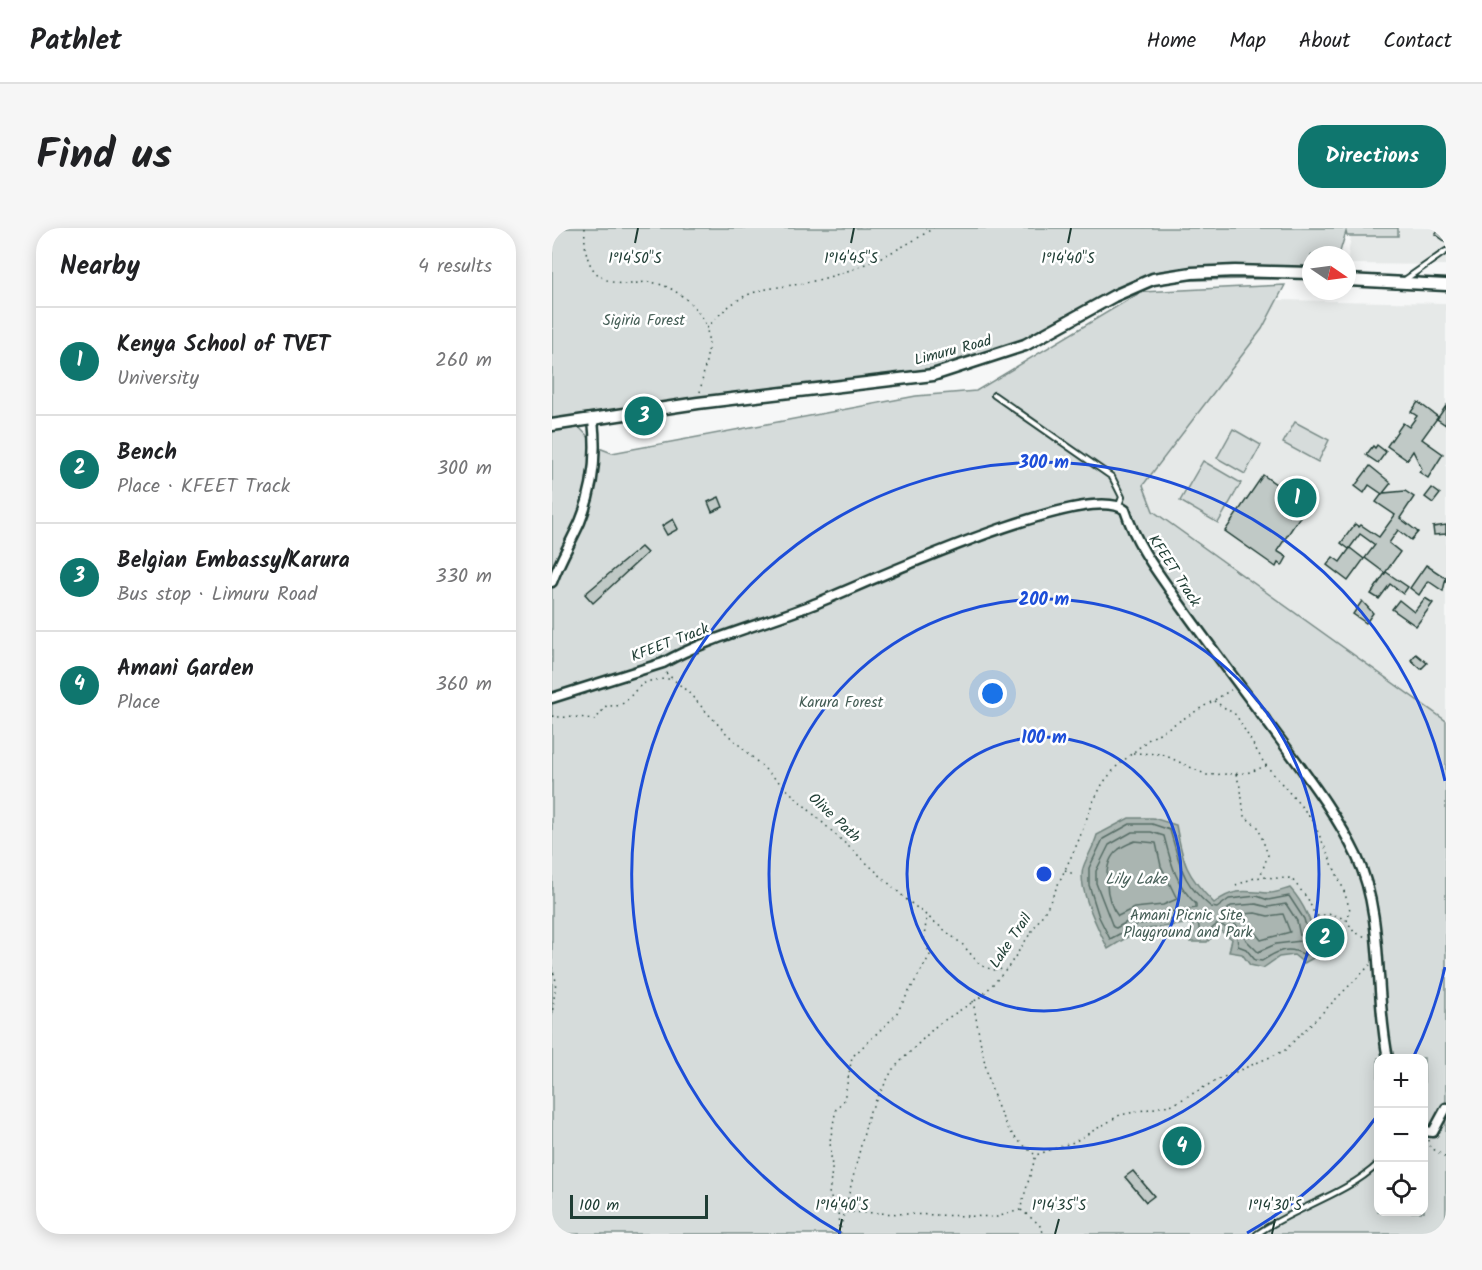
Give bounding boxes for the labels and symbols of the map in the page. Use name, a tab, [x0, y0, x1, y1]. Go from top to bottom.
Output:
north arrow	[1302, 246, 1356, 300]
text: 1°14'50"S	[608, 247, 662, 271]
text: 1°14'45"S	[824, 247, 878, 271]
text: 1°14'40"S	[1041, 247, 1095, 271]
park label: Sigiria Forest	[603, 309, 685, 333]
street label: Limuru Road	[912, 329, 995, 373]
pin: 3	[624, 394, 664, 438]
text: 300 m	[1018, 449, 1069, 478]
pin: 1	[1278, 476, 1316, 520]
street label: KFEET Track	[1142, 530, 1207, 613]
text: 200 m	[1019, 586, 1070, 615]
street label: KFEET Track	[627, 617, 713, 669]
your location	[978, 679, 1007, 708]
park label: Karura Forest	[799, 691, 884, 715]
text: 100 m	[1021, 724, 1067, 753]
street label: Olive Path	[802, 787, 866, 849]
centre of rings	[1034, 864, 1054, 884]
water label: Lily Lake	[1105, 867, 1168, 892]
park label: Amani Picnic Site, Playground and Park	[1123, 904, 1254, 945]
street label: Lake Trail	[984, 908, 1039, 974]
pin: 2	[1306, 916, 1344, 960]
pin: 4	[1162, 1124, 1202, 1168]
scale bar	[570, 1192, 708, 1220]
text: 1°14'40"S	[815, 1194, 869, 1218]
text: 1°14'35"S	[1032, 1194, 1086, 1218]
text: 1°14'30"S	[1248, 1194, 1302, 1218]

